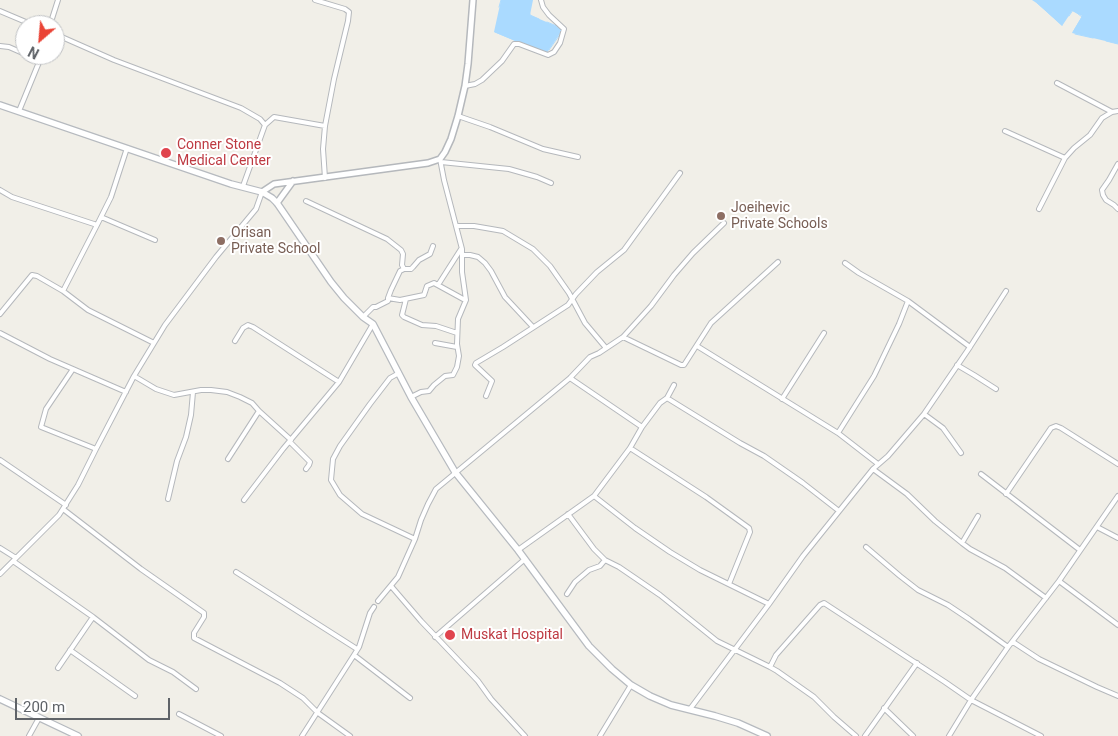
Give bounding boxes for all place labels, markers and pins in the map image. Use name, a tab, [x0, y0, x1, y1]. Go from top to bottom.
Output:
place label: Conner Stone Medical Center	[177, 137, 271, 170]
marker: Conner Stone Medical Center	[159, 146, 173, 160]
place label: Joeihevic Private Schools	[731, 200, 828, 232]
marker: Joeihevic Private Schools	[715, 210, 727, 222]
place label: Orisan Private School	[231, 225, 320, 258]
marker: Orisan Private School	[215, 235, 227, 247]
place label: Muskat Hospital	[461, 627, 563, 643]
marker: Muskat Hospital	[443, 628, 457, 642]

